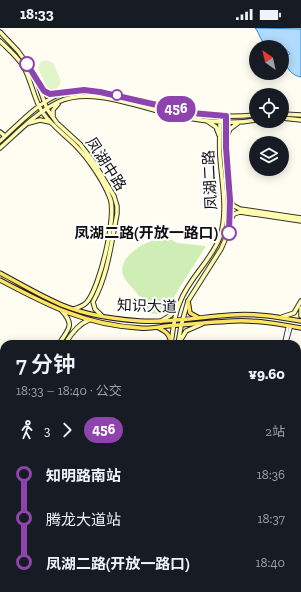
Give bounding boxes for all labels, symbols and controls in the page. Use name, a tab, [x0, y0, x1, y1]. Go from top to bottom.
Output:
text: 18:33	[20, 5, 54, 23]
north arrow	[249, 40, 289, 80]
map controls	[249, 40, 289, 176]
unlabelled marker	[19, 56, 35, 72]
button: locate	[249, 88, 289, 128]
unlabelled marker	[111, 89, 123, 101]
line badge: 456	[153, 96, 199, 122]
text: 456	[165, 100, 187, 117]
street label: 凤湖中路	[82, 134, 130, 194]
button: layers	[249, 136, 289, 176]
street label: 凤湖二路	[199, 150, 221, 210]
place label: 凤湖二路(开放一路口)	[74, 224, 218, 242]
marker: 凤湖二路(开放一路口)	[221, 225, 237, 241]
street label: 知识大道	[117, 296, 177, 316]
text: 7 分钟	[16, 351, 75, 378]
text: ¥9.60	[248, 365, 285, 383]
text: 18:33 – 18:40 · 公交	[16, 383, 122, 398]
icon: walk	[16, 419, 38, 441]
icon: forward	[56, 419, 78, 441]
text: 456	[92, 421, 115, 438]
text: 3	[44, 423, 50, 438]
text: 2站	[265, 424, 285, 439]
text: 知明路南站	[46, 467, 121, 485]
text: 18:36	[257, 467, 285, 482]
text: 腾龙大道站	[46, 511, 121, 529]
text: 18:37	[258, 511, 285, 526]
text: 凤湖二路(开放一路口)	[46, 555, 190, 573]
text: 18:40	[256, 555, 285, 570]

